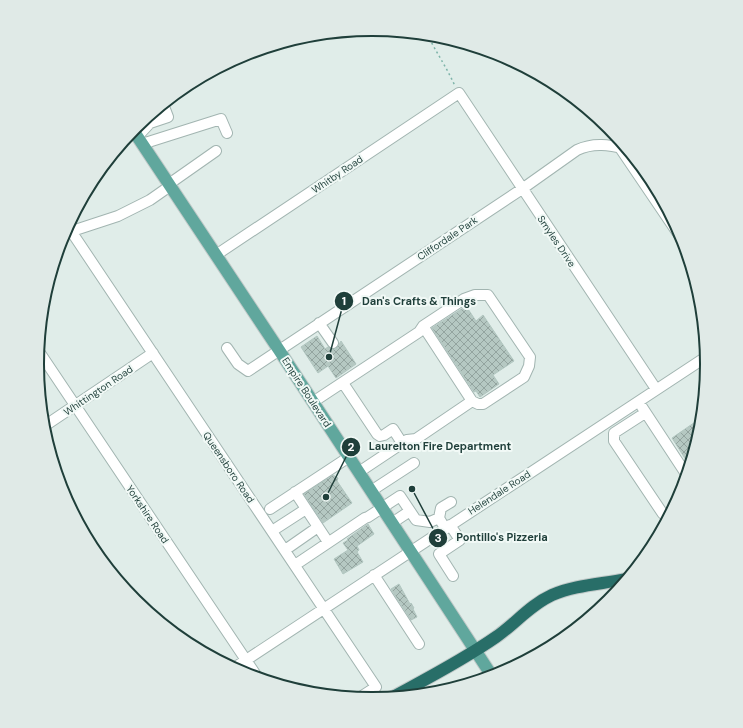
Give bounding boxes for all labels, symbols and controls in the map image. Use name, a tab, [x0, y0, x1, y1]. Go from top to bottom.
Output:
street label: Whitby Road	[309, 152, 365, 196]
street label: Cliffordale Park	[415, 213, 480, 263]
street label: Smyles Drive	[535, 213, 579, 270]
callout: Dan's Crafts & Things	[334, 289, 484, 312]
text: 1	[342, 293, 346, 309]
text: Dan's Crafts & Things	[362, 294, 476, 308]
street label: Empire Boulevard	[279, 355, 334, 430]
street label: Whittington Road	[61, 362, 135, 418]
street label: Queensboro Road	[200, 429, 257, 505]
callout: Laurelton Fire Department	[341, 435, 520, 458]
text: 2	[348, 439, 355, 455]
text: Laurelton Fire Department	[369, 439, 512, 453]
street label: Helendale Road	[466, 467, 533, 517]
street label: Yorkshire Road	[123, 483, 172, 546]
callout: Pontillo's Pizzeria	[428, 526, 555, 549]
text: 3	[434, 530, 442, 546]
text: Pontillo's Pizzeria	[456, 530, 548, 544]

